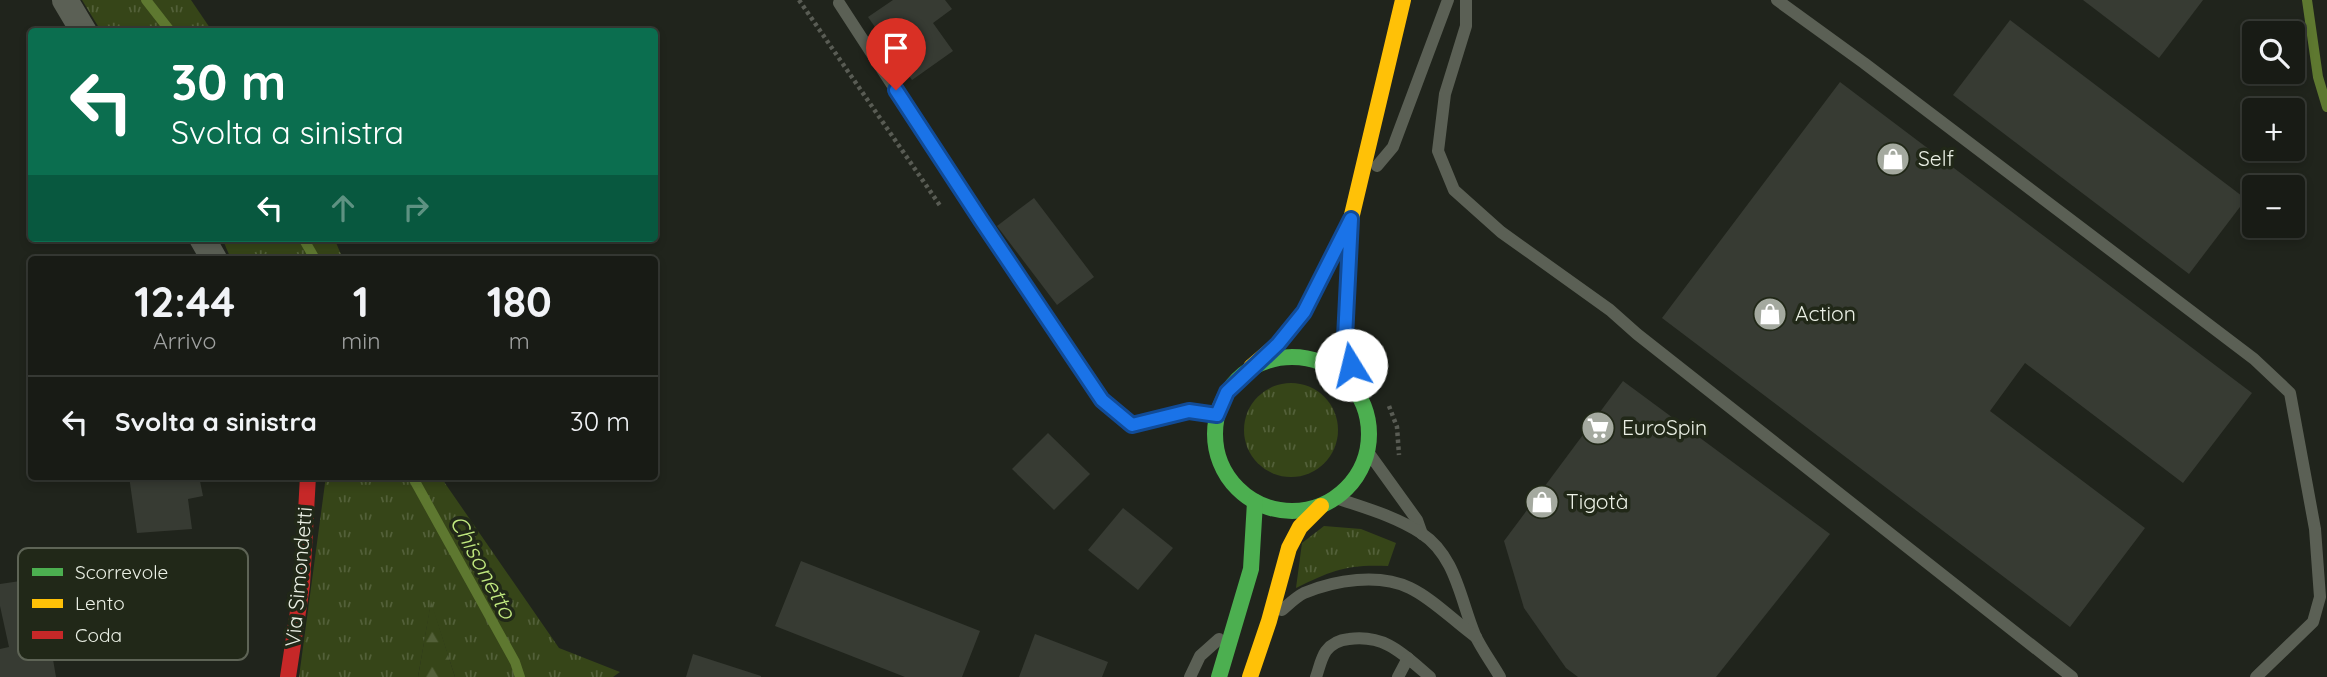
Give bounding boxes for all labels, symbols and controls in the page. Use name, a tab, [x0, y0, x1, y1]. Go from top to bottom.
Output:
pin	[866, 18, 926, 90]
map controls	[2242, 21, 2305, 238]
button: search	[2242, 21, 2305, 84]
icon: arrive	[877, 29, 915, 67]
text: 30 m	[171, 51, 286, 112]
icon: left	[56, 56, 147, 147]
button: +	[2242, 98, 2305, 161]
text: Svolta a sinistra	[171, 112, 404, 152]
shop icon: Self	[1874, 140, 1912, 178]
place label: Self	[1918, 145, 1954, 171]
button: −	[2242, 175, 2305, 238]
icon: left	[251, 189, 289, 227]
icon: ahead	[324, 189, 362, 227]
icon: right	[397, 189, 435, 227]
text: 12:44	[134, 275, 235, 328]
text: 1	[353, 275, 369, 328]
text: 180	[487, 275, 552, 328]
shop icon: Action	[1751, 295, 1789, 333]
place label: Action	[1795, 300, 1856, 326]
text: Arrivo	[153, 326, 216, 355]
text: min	[341, 326, 381, 355]
text: m	[509, 326, 530, 355]
position arrow	[1314, 328, 1388, 402]
icon: left	[56, 403, 94, 441]
text: Svolta a sinistra	[115, 405, 317, 438]
text: 30 m	[570, 405, 630, 438]
supermarket icon: EuroSpin	[1579, 409, 1617, 447]
place label: EuroSpin	[1622, 414, 1707, 440]
shop icon: Tigotà	[1523, 483, 1561, 521]
place label: Tigotà	[1566, 488, 1628, 514]
street label: Via Simondetti	[279, 506, 317, 648]
water label: Chisonetto	[444, 510, 523, 625]
legend	[18, 548, 248, 660]
text: Scorrevole	[75, 560, 168, 584]
text: Lento	[75, 591, 125, 615]
text: Coda	[75, 623, 122, 647]

